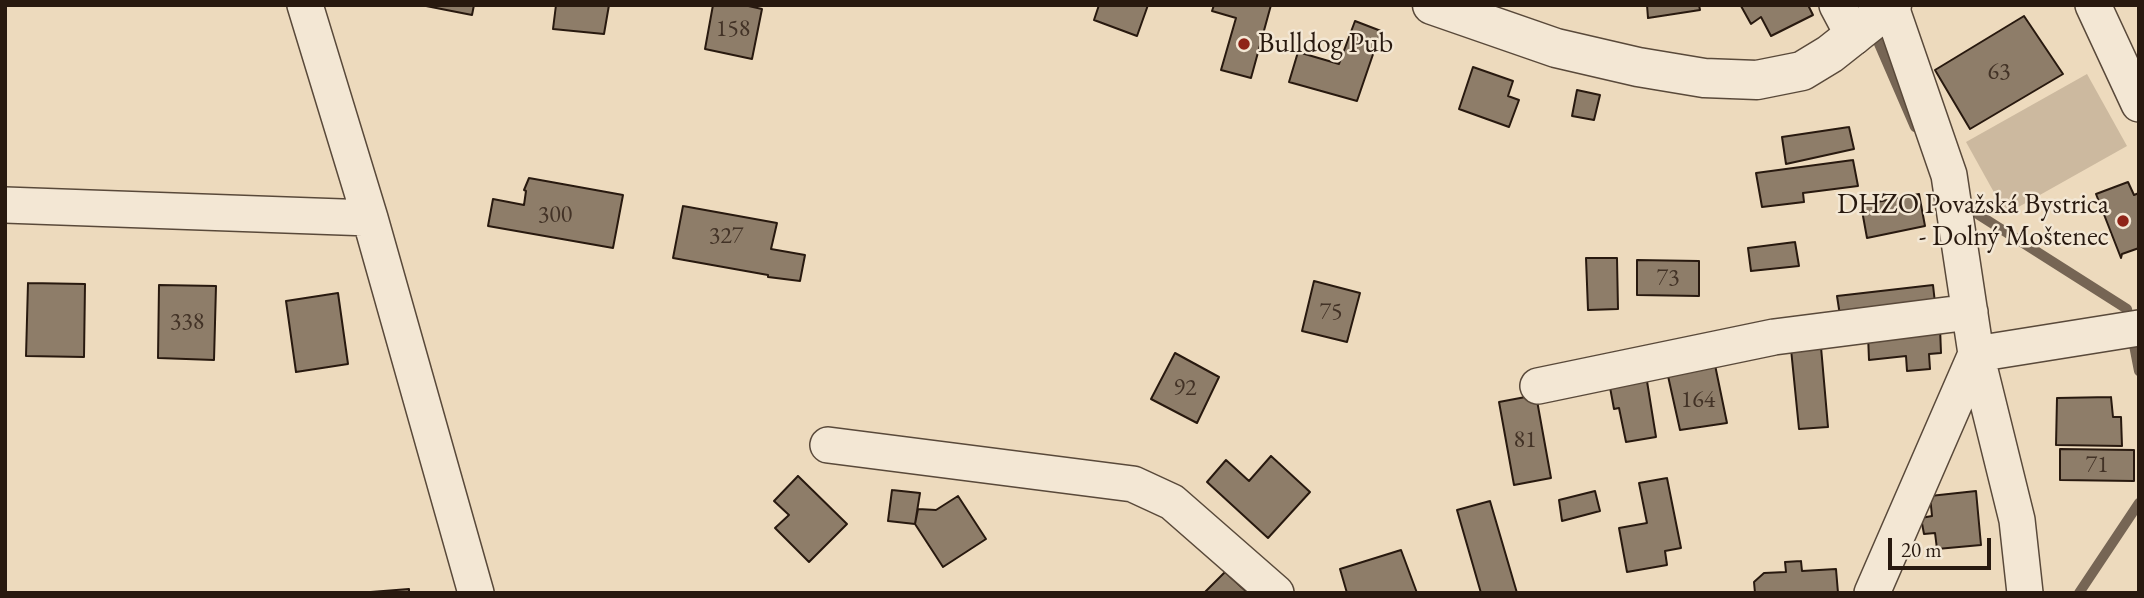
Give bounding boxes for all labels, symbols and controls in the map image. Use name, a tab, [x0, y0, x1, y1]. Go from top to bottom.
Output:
house number: 158	[716, 15, 750, 43]
place label: Bulldog Pub	[1258, 27, 1393, 61]
marker: Bulldog Pub	[1236, 36, 1252, 52]
house number: 63	[1987, 58, 2011, 86]
place label: DHZO Považská Bystrica - Dolný Moštenec	[1837, 188, 2109, 254]
house number: 300	[538, 201, 572, 229]
marker: DHZO Považská Bystrica - Dolný Moštenec	[2115, 213, 2131, 229]
house number: 327	[709, 222, 743, 250]
house number: 73	[1656, 264, 1680, 292]
house number: 75	[1319, 298, 1343, 326]
house number: 338	[170, 308, 204, 336]
house number: 92	[1173, 374, 1197, 402]
house number: 164	[1681, 386, 1715, 414]
house number: 81	[1513, 426, 1537, 454]
house number: 71	[2085, 451, 2109, 479]
scale bar	[1892, 524, 1995, 568]
text: 20 m	[1901, 536, 1942, 563]

